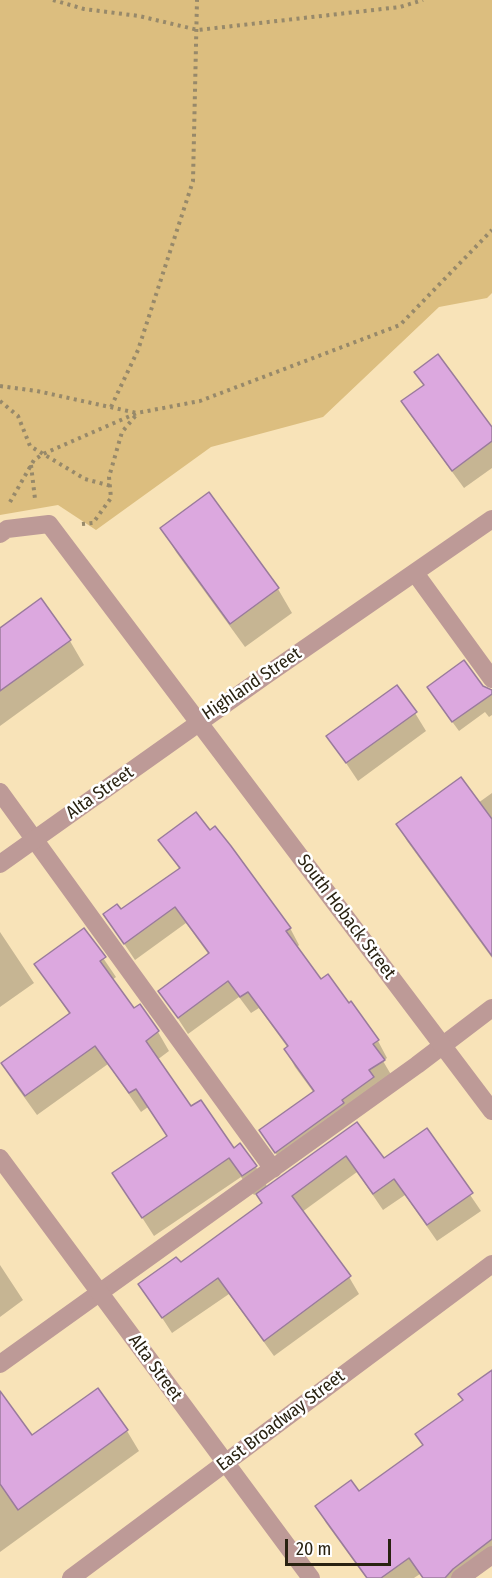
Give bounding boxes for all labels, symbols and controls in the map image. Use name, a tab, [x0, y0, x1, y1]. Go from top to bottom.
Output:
street label: Highland Street	[198, 643, 306, 725]
street label: Alta Street	[62, 762, 138, 824]
street label: South Hoback Street	[292, 850, 400, 984]
street label: Alta Street	[124, 1330, 186, 1406]
street label: East Broadway Street	[213, 1366, 349, 1476]
scale bar	[288, 1527, 394, 1565]
text: 20 m	[296, 1538, 331, 1560]

